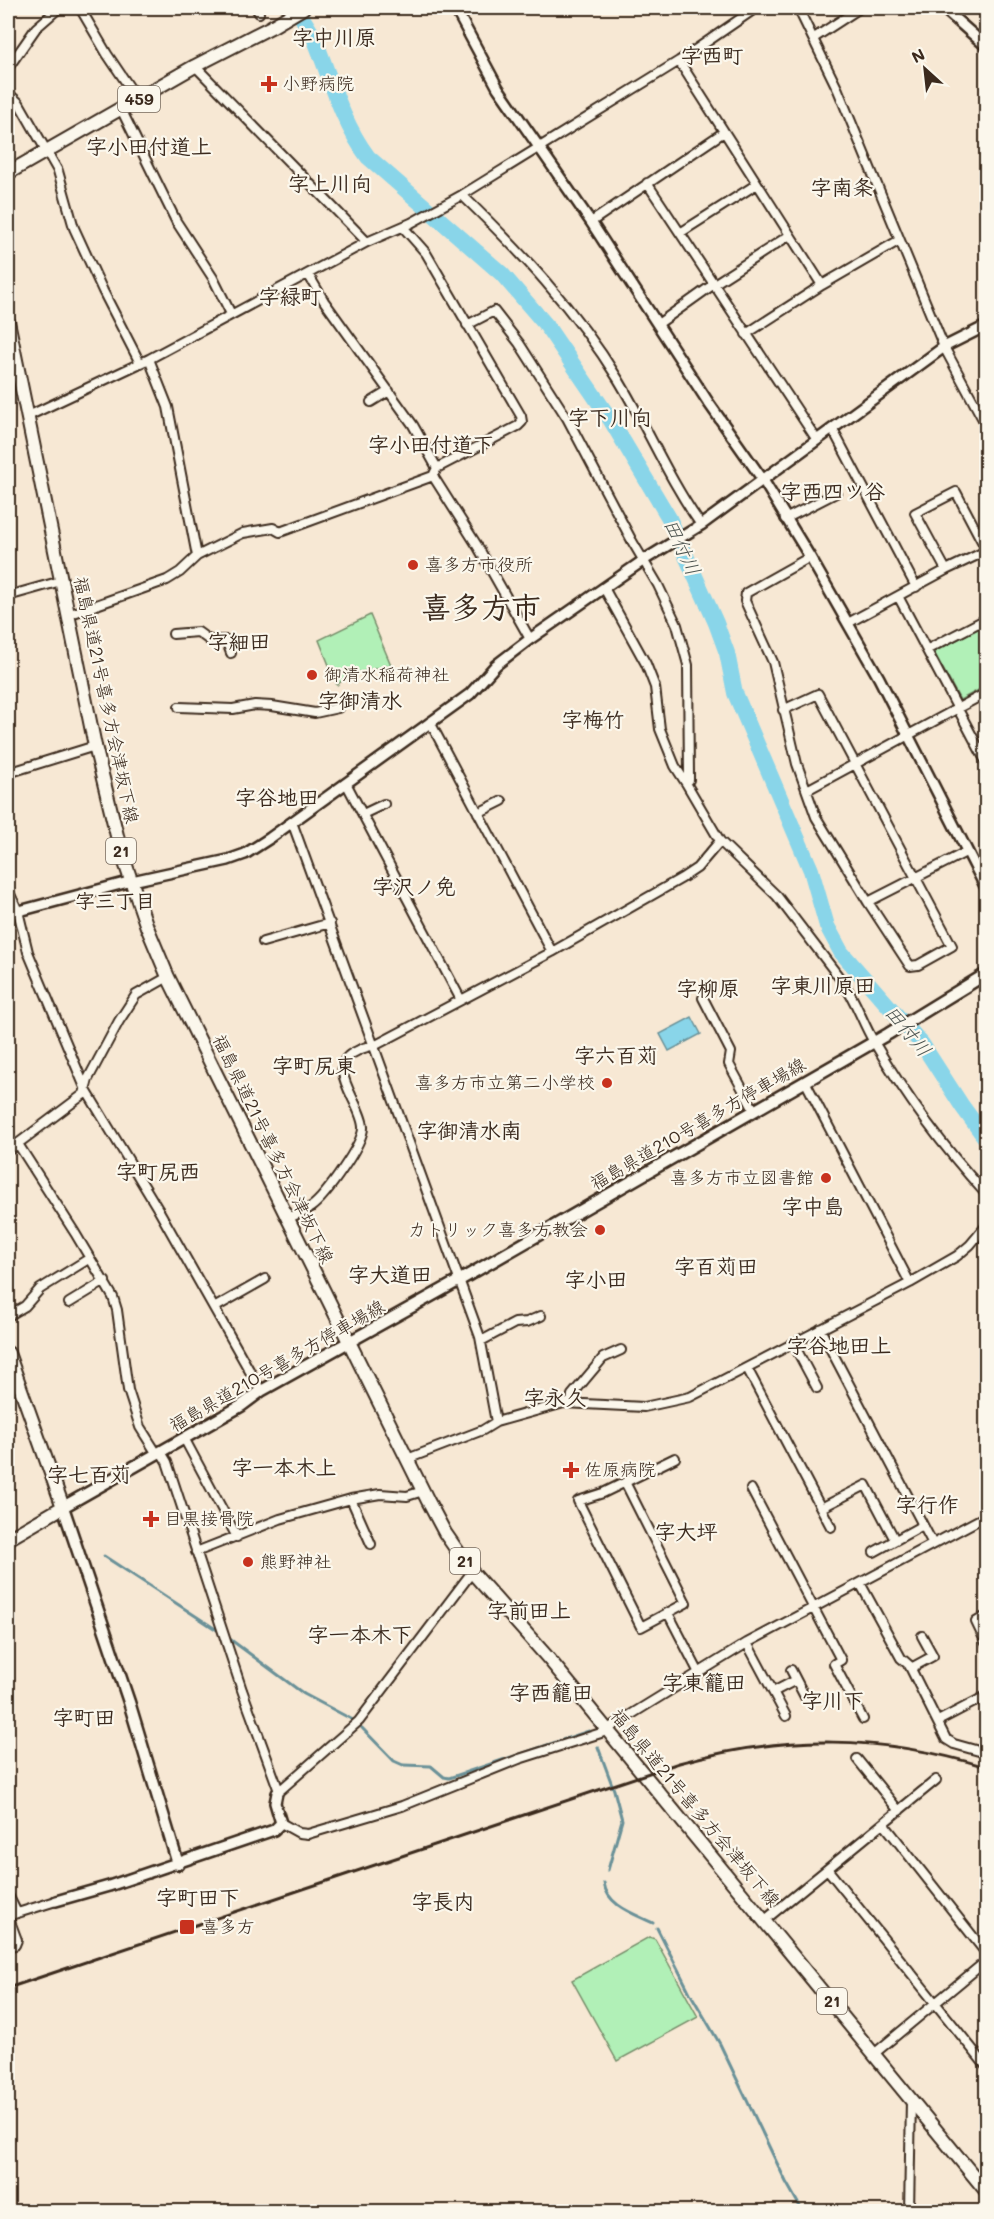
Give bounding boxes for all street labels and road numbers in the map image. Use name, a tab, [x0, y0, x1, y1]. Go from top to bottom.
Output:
road number: 459	[118, 86, 160, 112]
street label: 福島県道21号喜多方会津坂下線	[69, 574, 145, 826]
road number: 21	[106, 838, 136, 864]
street label: 福島県道21号喜多方会津坂下線	[208, 1030, 340, 1267]
street label: 福島県道210号喜多方停車場線	[585, 1051, 810, 1195]
street label: 福島県道210号喜多方停車場線	[164, 1293, 389, 1437]
road number: 21	[450, 1548, 480, 1574]
street label: 福島県道21号喜多方会津坂下線	[606, 1703, 786, 1912]
road number: 21	[817, 1988, 847, 2014]

